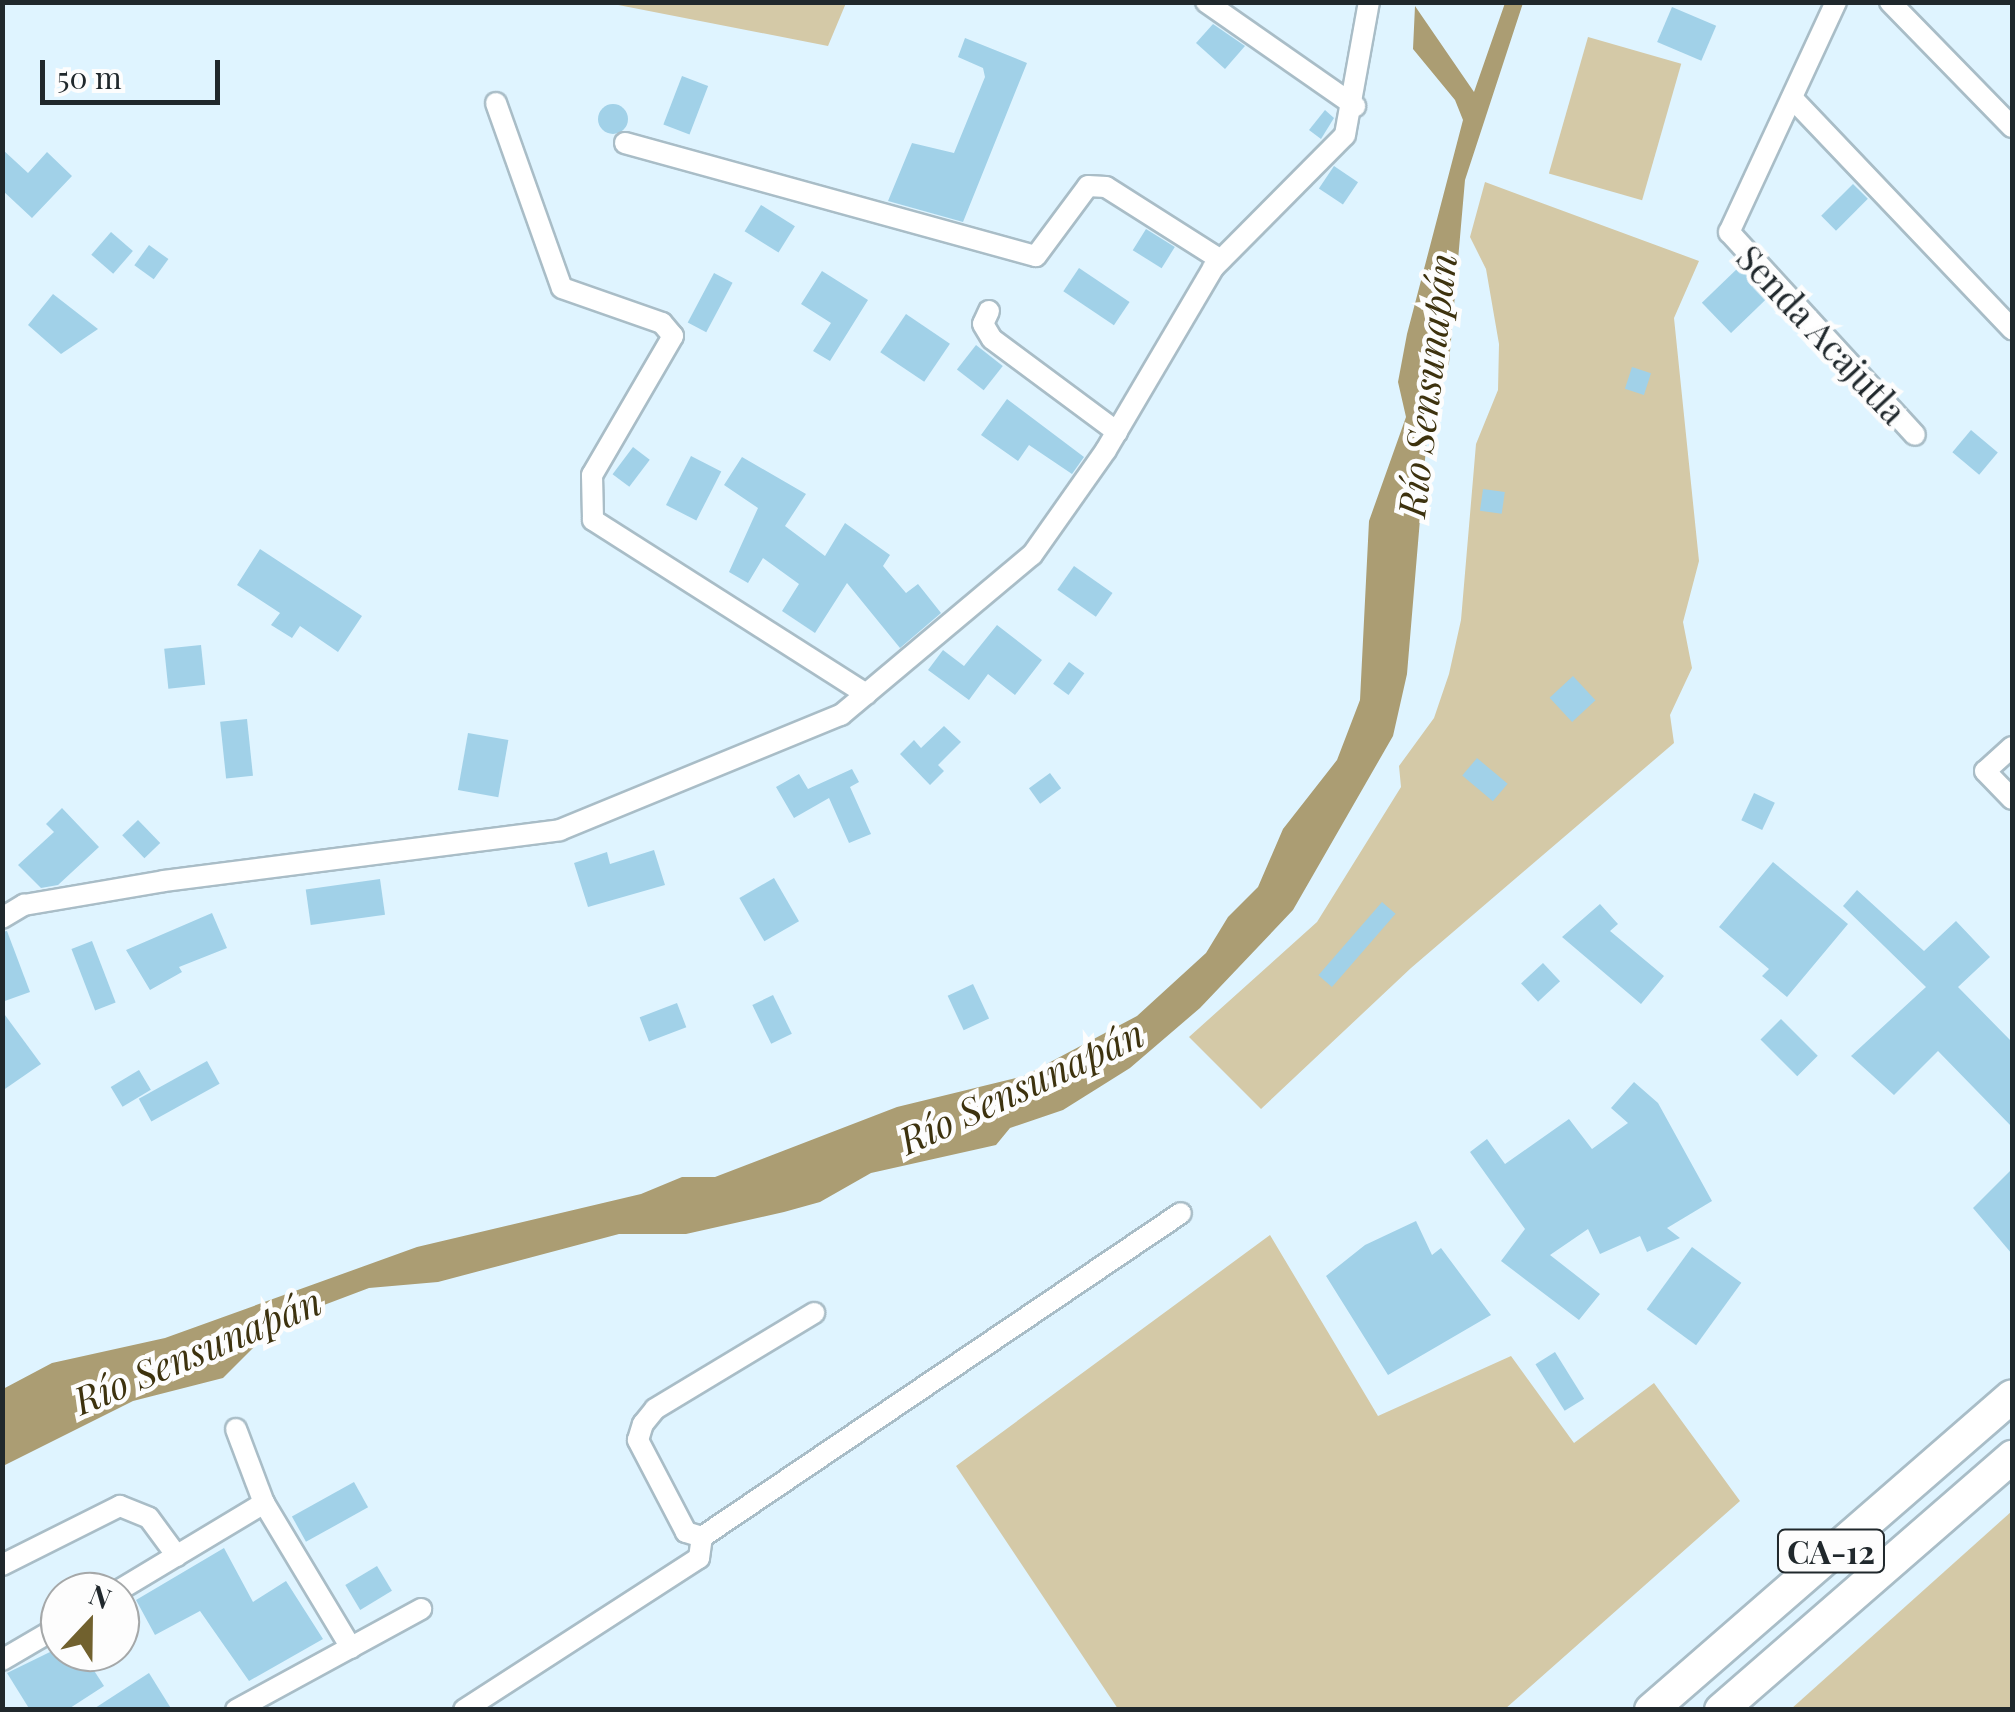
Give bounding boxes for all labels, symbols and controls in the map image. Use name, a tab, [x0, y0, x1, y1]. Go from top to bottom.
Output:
scale bar	[45, 40, 225, 102]
text: 50 m	[57, 57, 122, 97]
street label: Senda Acajutla	[1728, 236, 1916, 432]
water label: Río Sensunapán	[1387, 251, 1465, 519]
water label: Río Sensunapán	[891, 1009, 1151, 1163]
water label: Río Sensunapán	[66, 1277, 328, 1423]
road number: CA-12	[1776, 1524, 1886, 1578]
north arrow	[40, 1572, 140, 1672]
text: N	[84, 1575, 117, 1617]

